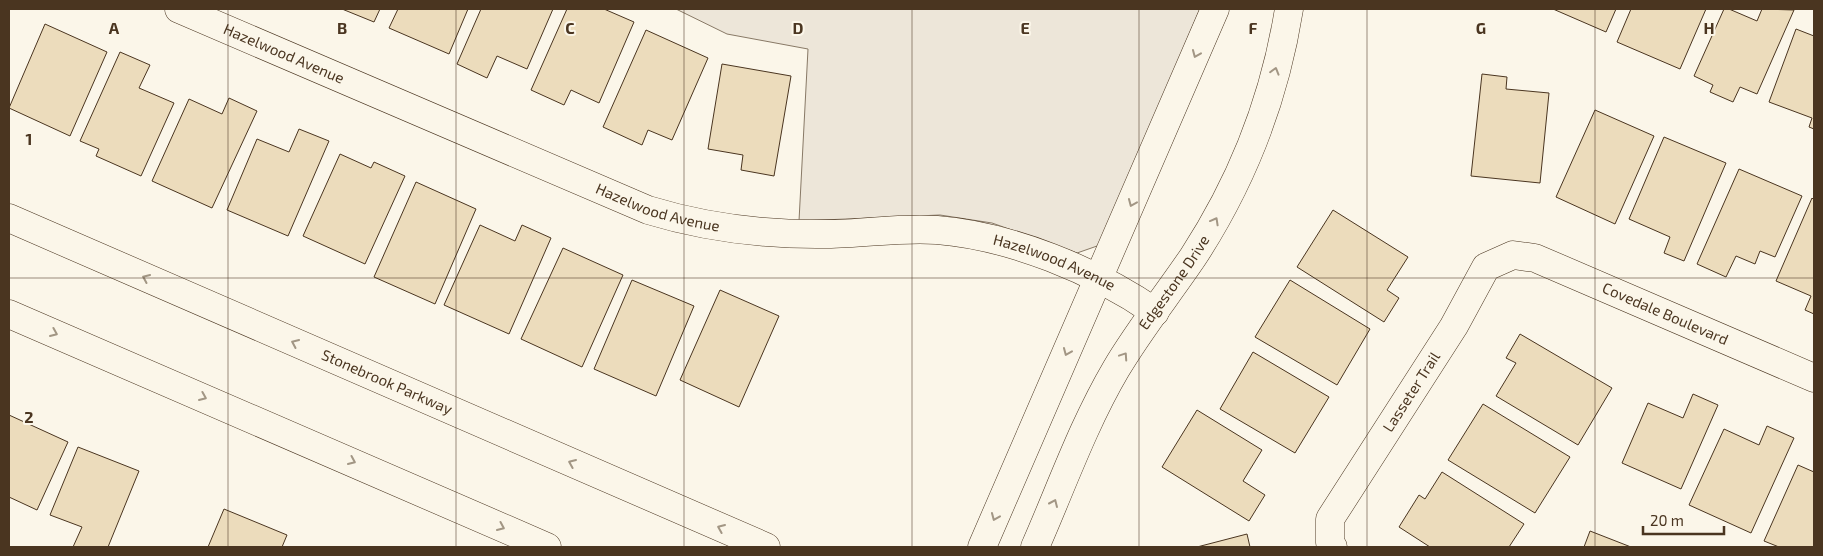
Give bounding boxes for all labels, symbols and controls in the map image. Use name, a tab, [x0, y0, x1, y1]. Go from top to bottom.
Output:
text: A	[109, 18, 120, 37]
text: B	[337, 18, 347, 37]
text: C	[565, 18, 575, 37]
text: D	[793, 18, 804, 37]
text: E	[1020, 18, 1030, 37]
text: F	[1249, 18, 1258, 37]
text: G	[1476, 18, 1486, 37]
text: H	[1703, 18, 1715, 37]
street label: Hazelwood Avenue	[221, 19, 347, 87]
one-way arrow	[1192, 49, 1202, 57]
one-way arrow	[1270, 67, 1280, 76]
text: 1	[26, 129, 32, 148]
street label: Hazelwood Avenue	[593, 179, 721, 235]
one-way arrow	[1127, 198, 1138, 207]
one-way arrow	[1208, 218, 1218, 227]
street label: Hazelwood Avenue	[992, 230, 1119, 294]
street label: Edgestone Drive	[1134, 232, 1213, 333]
one-way arrow	[142, 273, 151, 284]
street label: Covedale Boulevard	[1600, 278, 1731, 348]
one-way arrow	[49, 326, 58, 337]
one-way arrow	[291, 338, 300, 349]
street label: Stonebrook Parkway	[319, 345, 456, 418]
one-way arrow	[1063, 347, 1073, 356]
street label: Lasseter Trail	[1378, 348, 1443, 435]
one-way arrow	[1118, 353, 1127, 362]
one-way arrow	[198, 390, 207, 401]
text: 2	[24, 407, 34, 426]
one-way arrow	[347, 455, 356, 466]
one-way arrow	[568, 459, 577, 470]
one-way arrow	[1048, 499, 1059, 508]
scale bar	[1643, 504, 1724, 536]
text: 20 m	[1650, 511, 1684, 529]
one-way arrow	[991, 512, 1002, 521]
one-way arrow	[496, 520, 505, 531]
one-way arrow	[717, 523, 726, 534]

